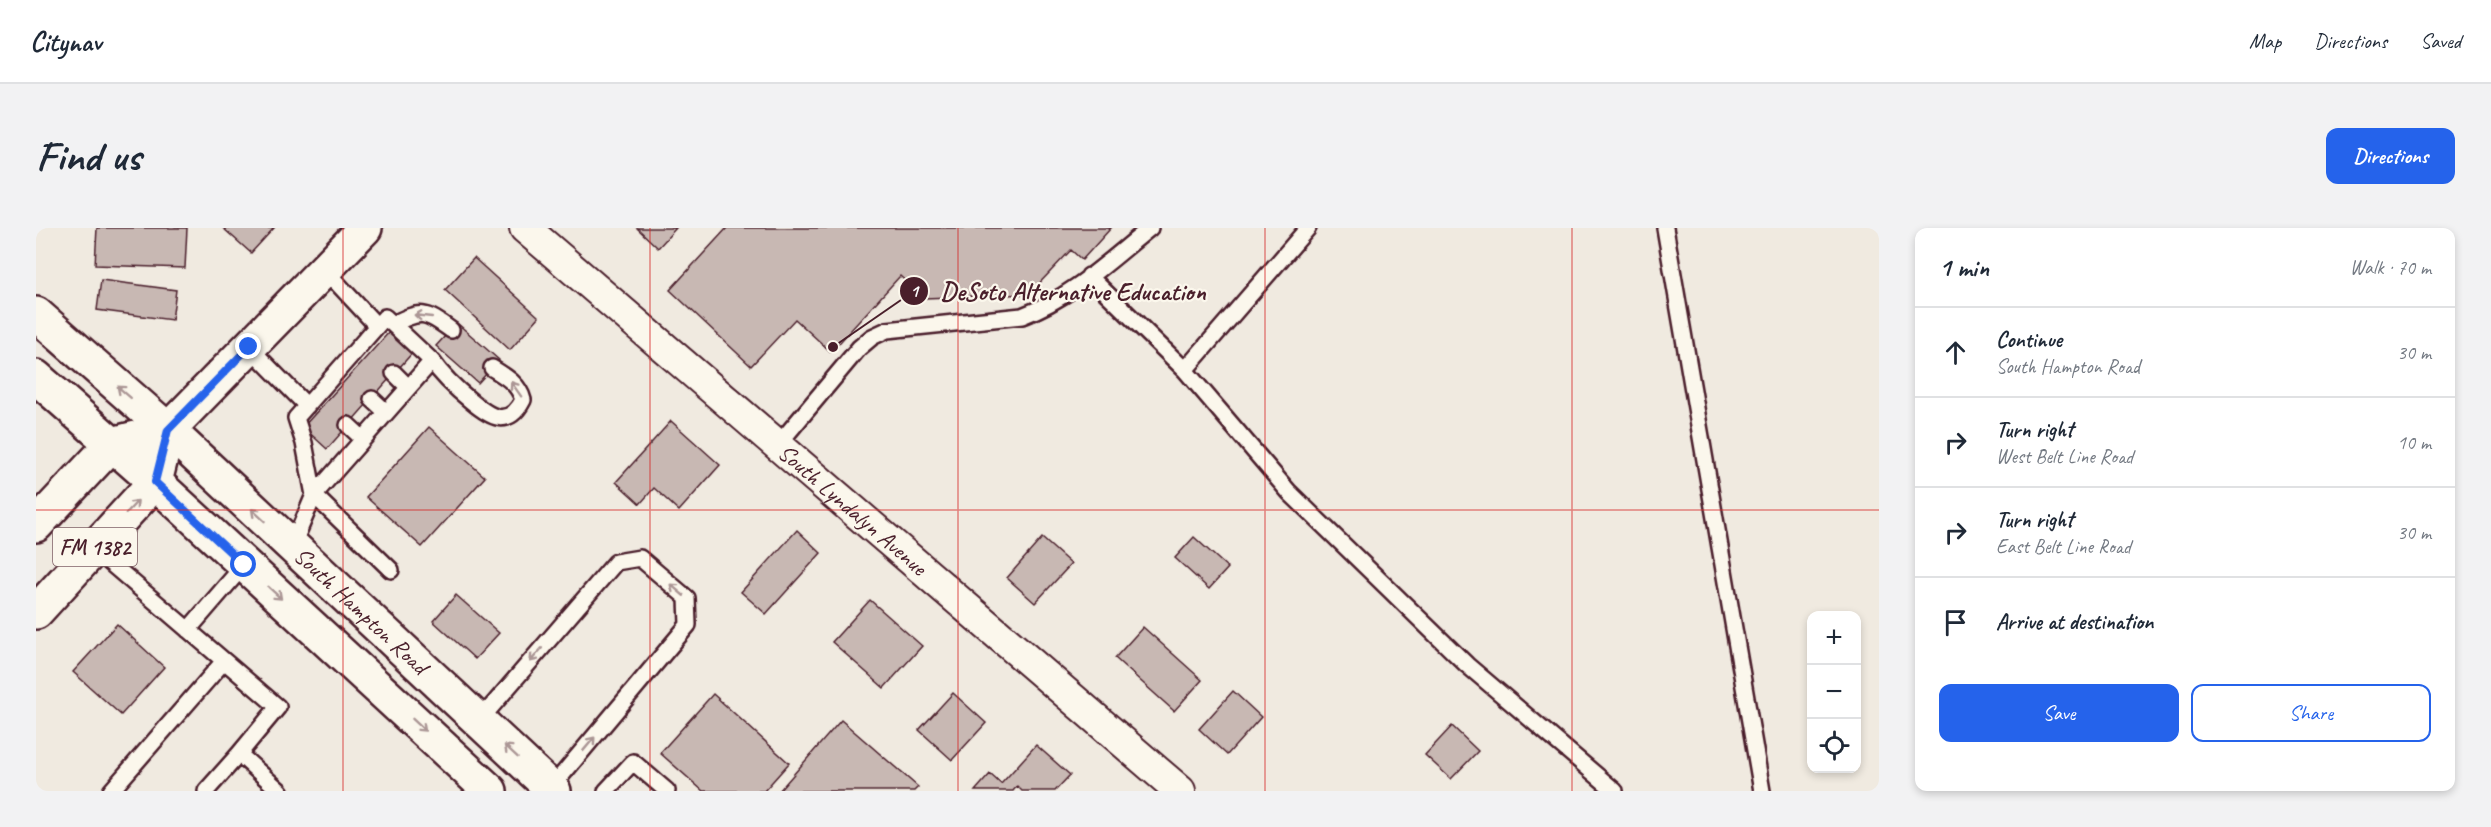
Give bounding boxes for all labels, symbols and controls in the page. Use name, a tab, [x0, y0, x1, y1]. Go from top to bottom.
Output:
text: Citynav	[30, 24, 101, 59]
text: Map	[2249, 28, 2281, 54]
text: Directions	[2314, 28, 2387, 54]
text: Saved	[2420, 28, 2461, 54]
button: Directions	[2326, 128, 2455, 184]
text: Find us	[36, 130, 141, 183]
text: 1 min	[1939, 251, 1989, 284]
text: Walk · 70 m	[2350, 255, 2431, 280]
callout: DeSoto Alternative Education	[899, 269, 1217, 313]
text: DeSoto Alternative Education	[940, 275, 1207, 308]
text: 1	[910, 280, 920, 302]
one-way arrow	[414, 310, 433, 321]
text: Continue	[1996, 326, 2062, 354]
route end	[235, 333, 261, 359]
icon: ahead	[1939, 336, 1972, 369]
text: 30 m	[2397, 340, 2431, 365]
text: South Hampton Road	[1996, 354, 2140, 379]
one-way arrow	[510, 382, 522, 398]
one-way arrow	[117, 385, 132, 399]
text: Turn right	[1996, 416, 2073, 444]
icon: right	[1939, 426, 1972, 459]
text: 10 m	[2397, 430, 2431, 455]
street label: South Lyndalyn Avenue	[772, 437, 935, 583]
text: West Belt Line Road	[1996, 444, 2133, 469]
one-way arrow	[125, 500, 139, 515]
text: Turn right	[1996, 506, 2073, 534]
one-way arrow	[251, 508, 266, 523]
icon: right	[1939, 516, 1972, 549]
text: 30 m	[2397, 520, 2431, 545]
road number: FM 1382	[53, 528, 137, 566]
text: East Belt Line Road	[1996, 534, 2131, 559]
street label: South Hampton Road	[288, 541, 437, 683]
route start	[230, 551, 256, 577]
one-way arrow	[670, 583, 685, 597]
one-way arrow	[267, 586, 282, 600]
icon: arrive	[1939, 606, 1972, 639]
text: Arrive at destination	[1996, 608, 2153, 636]
map controls	[1807, 611, 1861, 773]
button: +	[1807, 611, 1861, 665]
one-way arrow	[529, 647, 543, 662]
button: −	[1807, 665, 1861, 719]
button: Save	[1939, 684, 2179, 742]
button: Share	[2191, 684, 2431, 742]
one-way arrow	[411, 718, 426, 732]
button: locate	[1807, 719, 1861, 773]
one-way arrow	[582, 737, 596, 752]
one-way arrow	[504, 744, 519, 758]

